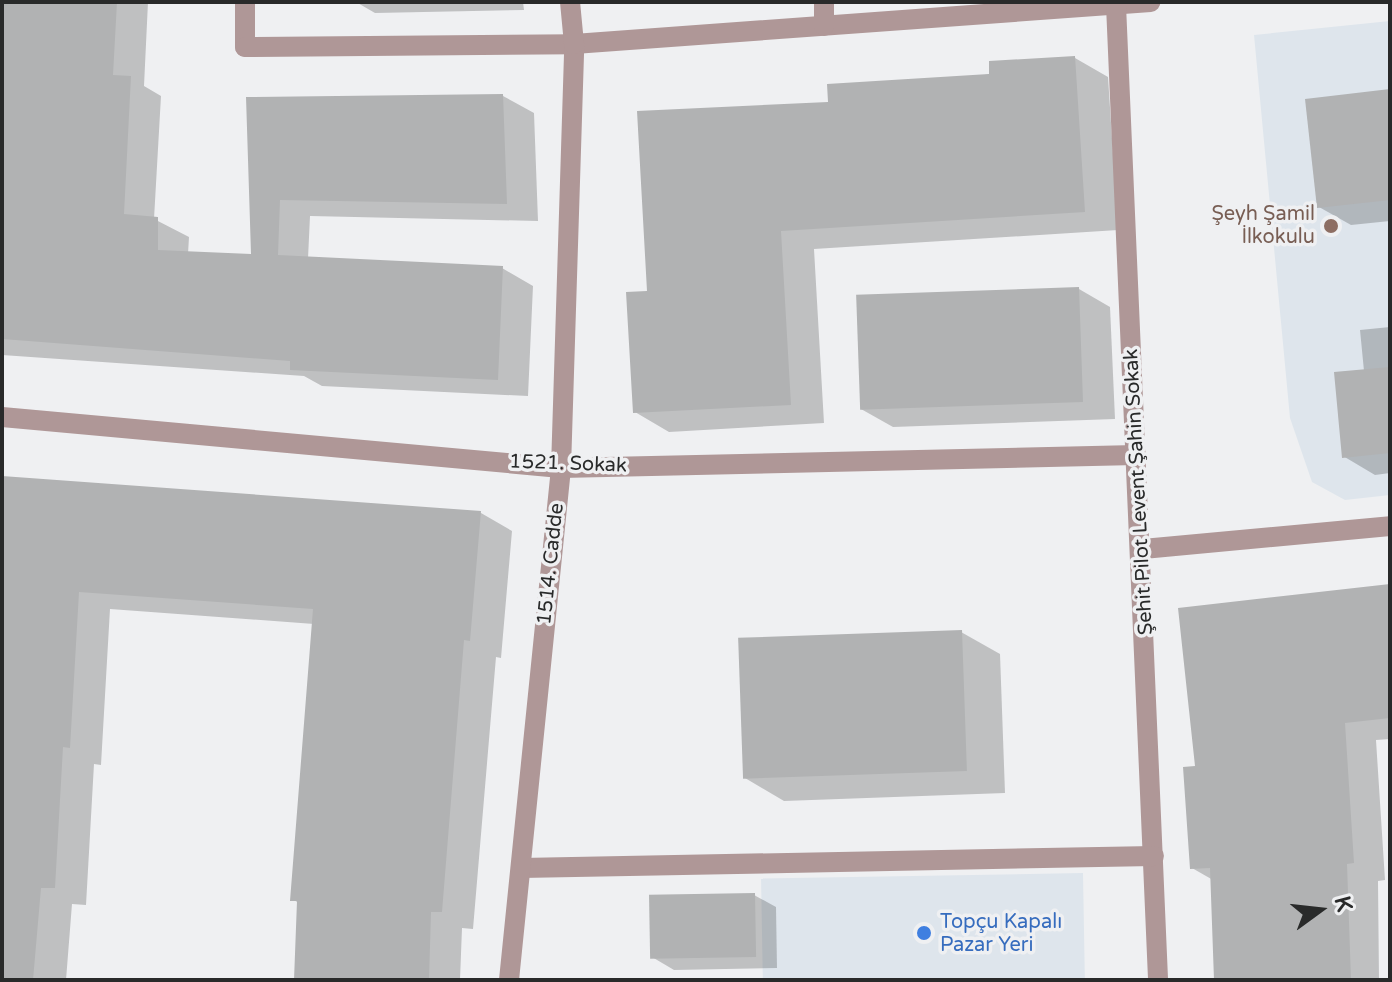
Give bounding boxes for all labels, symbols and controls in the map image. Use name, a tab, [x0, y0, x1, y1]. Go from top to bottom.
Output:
place label: Şeyh Şamil İlkokulu	[1211, 202, 1315, 249]
marker: Şeyh Şamil İlkokulu	[1322, 217, 1340, 235]
street label: Şehit Pilot Levent Şahin Sokak	[1120, 348, 1158, 636]
street label: 1521. Sokak	[509, 450, 627, 478]
street label: 1514. Cadde	[533, 502, 569, 626]
north arrow	[1280, 870, 1360, 950]
text: K	[1329, 893, 1358, 914]
place label: Topçu Kapalı Pazar Yeri	[940, 910, 1062, 957]
marker: Topçu Kapalı Pazar Yeri	[915, 924, 933, 942]

